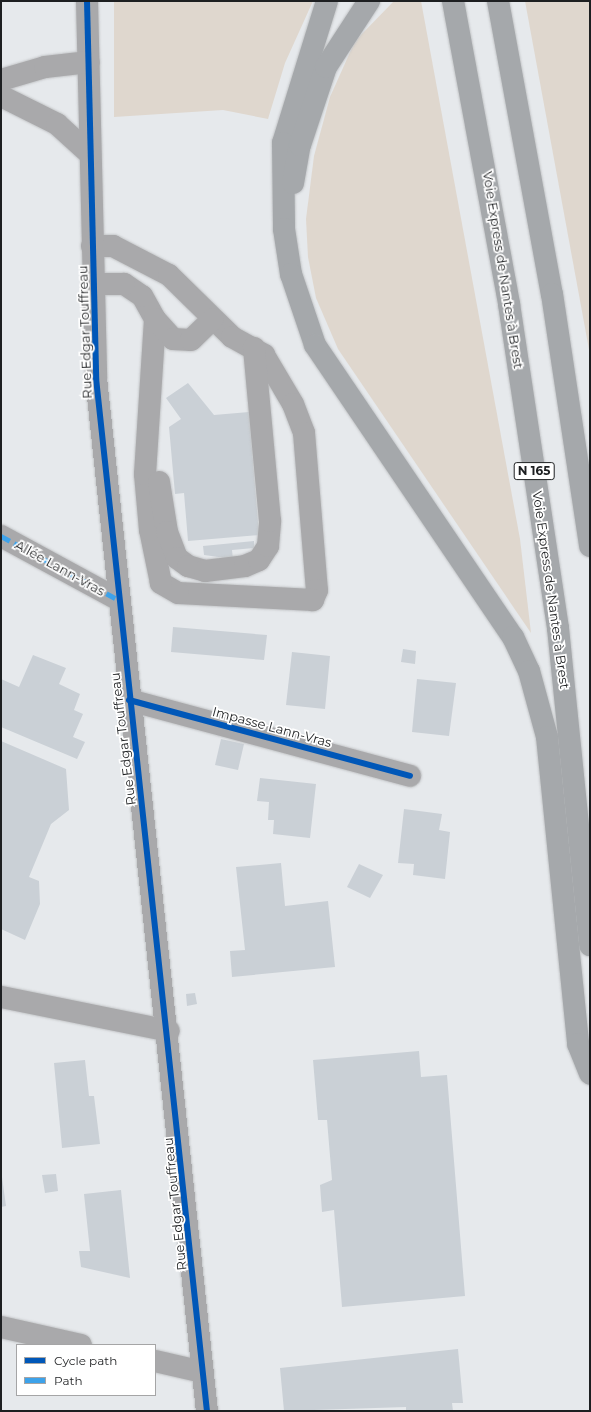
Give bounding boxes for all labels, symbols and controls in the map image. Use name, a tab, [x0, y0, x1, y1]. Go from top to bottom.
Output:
street label: Voie Express de Nantes à Brest	[480, 170, 526, 370]
street label: Rue Edgar Touffreau	[75, 265, 95, 399]
road number: N 165	[513, 461, 555, 481]
street label: Voie Express de Nantes à Brest	[529, 490, 573, 690]
street label: Allée Lann-Vras	[12, 537, 108, 599]
street label: Rue Edgar Touffreau	[107, 672, 139, 806]
street label: Impasse Lann-Vras	[211, 704, 333, 750]
street label: Rue Edgar Touffreau	[160, 1137, 190, 1271]
legend	[16, 1344, 156, 1396]
text: Cycle path	[54, 1353, 117, 1368]
text: Path	[54, 1373, 83, 1388]

